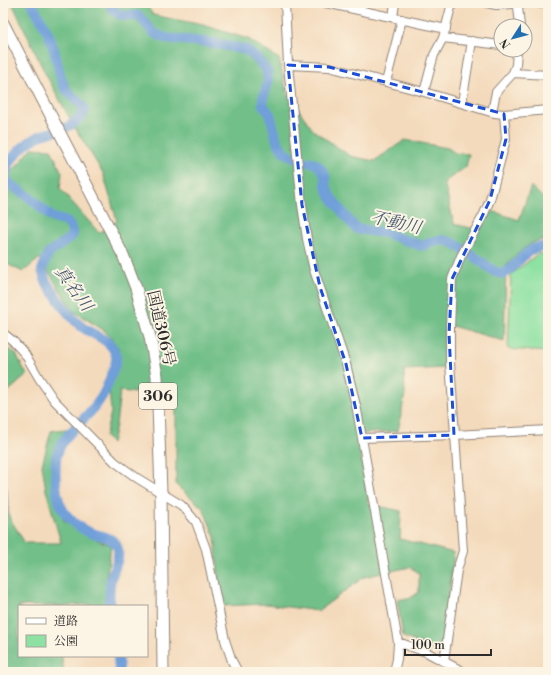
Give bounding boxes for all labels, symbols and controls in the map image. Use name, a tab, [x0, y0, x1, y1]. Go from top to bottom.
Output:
north arrow	[493, 18, 533, 58]
text: N	[497, 35, 514, 51]
water label: 不動川	[368, 207, 425, 240]
water label: 真名川	[49, 261, 98, 317]
street label: 国道306号	[143, 288, 179, 368]
road number: 306	[139, 383, 177, 409]
legend	[18, 605, 148, 657]
text: 道路	[54, 614, 78, 629]
scale bar	[405, 631, 491, 657]
text: 公園	[54, 634, 78, 649]
text: 100 m	[411, 638, 445, 653]

